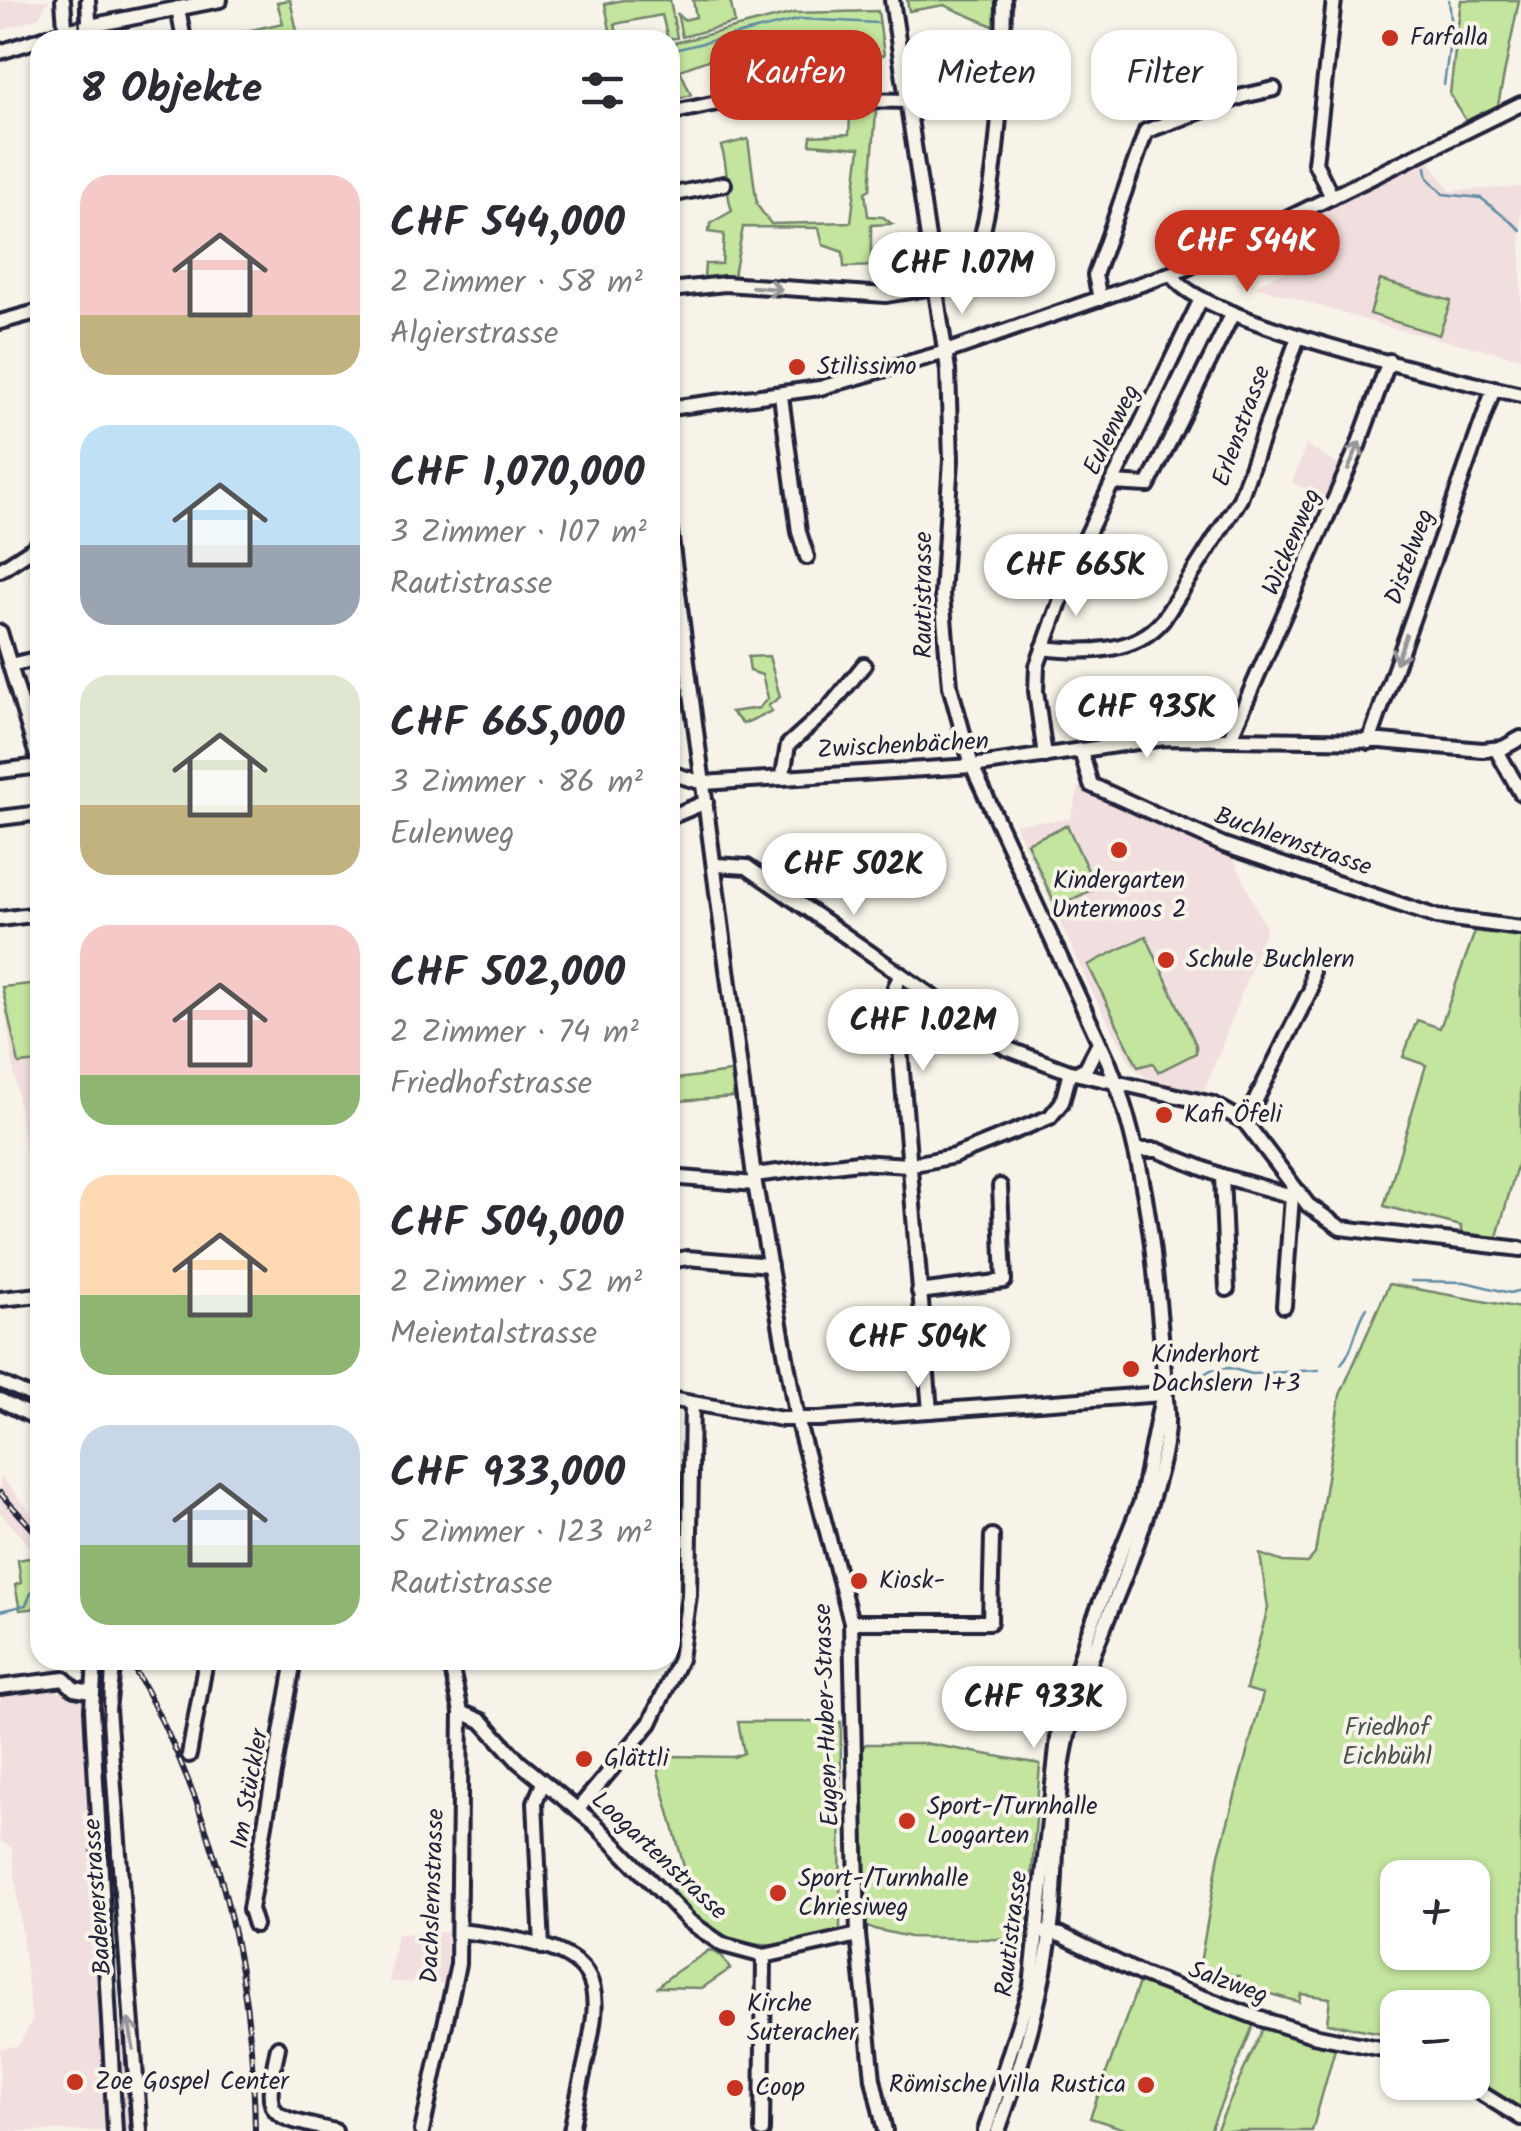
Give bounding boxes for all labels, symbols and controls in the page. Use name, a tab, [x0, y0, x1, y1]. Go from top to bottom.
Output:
place label: Farfalla	[1410, 18, 1488, 58]
marker: Farfalla	[1379, 27, 1401, 49]
chip: Kaufen	[710, 30, 882, 120]
chip: Mieten	[902, 30, 1071, 120]
chip: Filter	[1091, 30, 1237, 120]
text: 8 Objekte	[80, 57, 262, 124]
icon: filters	[575, 63, 630, 118]
text: CHF 544,000	[390, 191, 625, 258]
pin: CHF 544K	[1144, 210, 1350, 295]
icon: home	[160, 215, 280, 335]
text: CHF 544K	[1177, 217, 1317, 268]
pin: CHF 1.07M	[848, 232, 1076, 317]
text: CHF 1.07M	[890, 239, 1034, 290]
text: 2 Zimmer · 58 m²	[390, 258, 643, 309]
one-way arrow	[750, 279, 782, 298]
text: Algierstrasse	[390, 309, 558, 360]
place label: Stilissimo	[817, 347, 916, 387]
marker: Stilissimo	[786, 356, 808, 378]
street label: Erlenstrasse	[1202, 360, 1282, 492]
street label: Eulenweg	[1073, 378, 1151, 482]
text: CHF 1,070,000	[390, 441, 644, 508]
one-way arrow	[1346, 442, 1364, 472]
icon: home	[160, 465, 280, 585]
street label: Wickenweg	[1252, 482, 1332, 602]
street label: Distelweg	[1374, 503, 1446, 611]
text: 3 Zimmer · 107 m²	[390, 508, 647, 559]
street label: Rautistrasse	[904, 532, 944, 658]
pin: CHF 665K	[973, 534, 1179, 619]
text: CHF 665K	[1006, 541, 1146, 592]
text: Rautistrasse	[390, 559, 552, 610]
one-way arrow	[1391, 632, 1409, 663]
pin: CHF 935K	[1044, 676, 1250, 761]
text: CHF 935K	[1077, 683, 1217, 734]
text: CHF 665,000	[390, 691, 625, 758]
icon: home	[160, 715, 280, 835]
street label: Zwischenbächen	[816, 722, 990, 770]
text: 3 Zimmer · 86 m²	[390, 758, 643, 809]
street label: Buchlernstrasse	[1209, 796, 1377, 888]
text: Eulenweg	[390, 809, 515, 860]
pin: CHF 502K	[751, 833, 957, 918]
marker: Kindergarten Untermoos 2	[1108, 839, 1130, 861]
text: CHF 502K	[784, 840, 924, 891]
place label: Kindergarten Untermoos 2	[1051, 861, 1187, 930]
place label: Schule Buchlern	[1186, 940, 1355, 980]
text: CHF 502,000	[390, 941, 625, 1008]
marker: Schule Buchlern	[1155, 949, 1177, 971]
icon: home	[160, 965, 280, 1085]
pin: CHF 1.02M	[809, 989, 1037, 1074]
text: CHF 1.02M	[850, 996, 996, 1047]
text: 2 Zimmer · 74 m²	[390, 1008, 639, 1059]
text: Friedhofstrasse	[390, 1059, 592, 1110]
place label: Kafi Öfeli	[1184, 1095, 1283, 1135]
marker: Kafi Öfeli	[1153, 1104, 1175, 1126]
text: CHF 504,000	[390, 1191, 624, 1258]
icon: home	[160, 1215, 280, 1335]
text: 2 Zimmer · 52 m²	[390, 1258, 642, 1309]
pin: CHF 504K	[815, 1306, 1021, 1391]
text: Meientalstrasse	[390, 1309, 597, 1360]
text: CHF 504K	[848, 1313, 988, 1364]
place label: Kinderhort Dachslern 1+3	[1151, 1335, 1300, 1404]
marker: Kinderhort Dachslern 1+3	[1120, 1358, 1142, 1380]
text: CHF 933,000	[390, 1441, 625, 1508]
icon: home	[160, 1465, 280, 1585]
text: 5 Zimmer · 123 m²	[390, 1508, 652, 1559]
text: Rautistrasse	[390, 1559, 552, 1610]
place label: Kiosk-	[879, 1561, 945, 1601]
marker: Kiosk-	[848, 1570, 870, 1592]
street label: Eugen-Huber-Strasse	[803, 1603, 851, 1827]
pin: CHF 933K	[931, 1666, 1137, 1751]
text: CHF 933K	[964, 1673, 1104, 1724]
park label: Friedhof Eichbühl	[1342, 1708, 1432, 1777]
street label: Im Stückler	[220, 1724, 281, 1852]
place label: Glättli	[604, 1739, 670, 1779]
marker: Glättli	[573, 1748, 595, 1770]
street label: Loogartenstrasse	[581, 1782, 737, 1930]
place label: Sport-/Turnhalle Loogarten	[927, 1787, 1097, 1856]
street label: Dachslernstrasse	[410, 1808, 456, 1984]
marker: Sport-/Turnhalle Loogarten	[896, 1810, 918, 1832]
street label: Badenerstrasse	[73, 1817, 123, 1977]
place label: Sport-/Turnhalle Chriesiweg	[798, 1859, 968, 1928]
map controls	[1380, 1860, 1490, 2100]
button: +	[1380, 1860, 1490, 1970]
street label: Rautistrasse	[984, 1869, 1040, 1999]
marker: Sport-/Turnhalle Chriesiweg	[767, 1882, 789, 1904]
street label: Salzweg	[1183, 1950, 1273, 2016]
place label: Kirche Suteracher	[747, 1984, 859, 2053]
button: −	[1380, 1990, 1490, 2100]
marker: Kirche Suteracher	[716, 2007, 738, 2029]
one-way arrow	[122, 2018, 140, 2051]
place label: Zoe Gospel Center	[95, 2062, 290, 2102]
place label: Römische Villa Rustica	[889, 2065, 1126, 2105]
place label: Coop	[755, 2068, 805, 2108]
marker: Zoe Gospel Center	[64, 2071, 86, 2093]
marker: Römische Villa Rustica	[1135, 2074, 1157, 2096]
marker: Coop	[724, 2077, 746, 2099]

